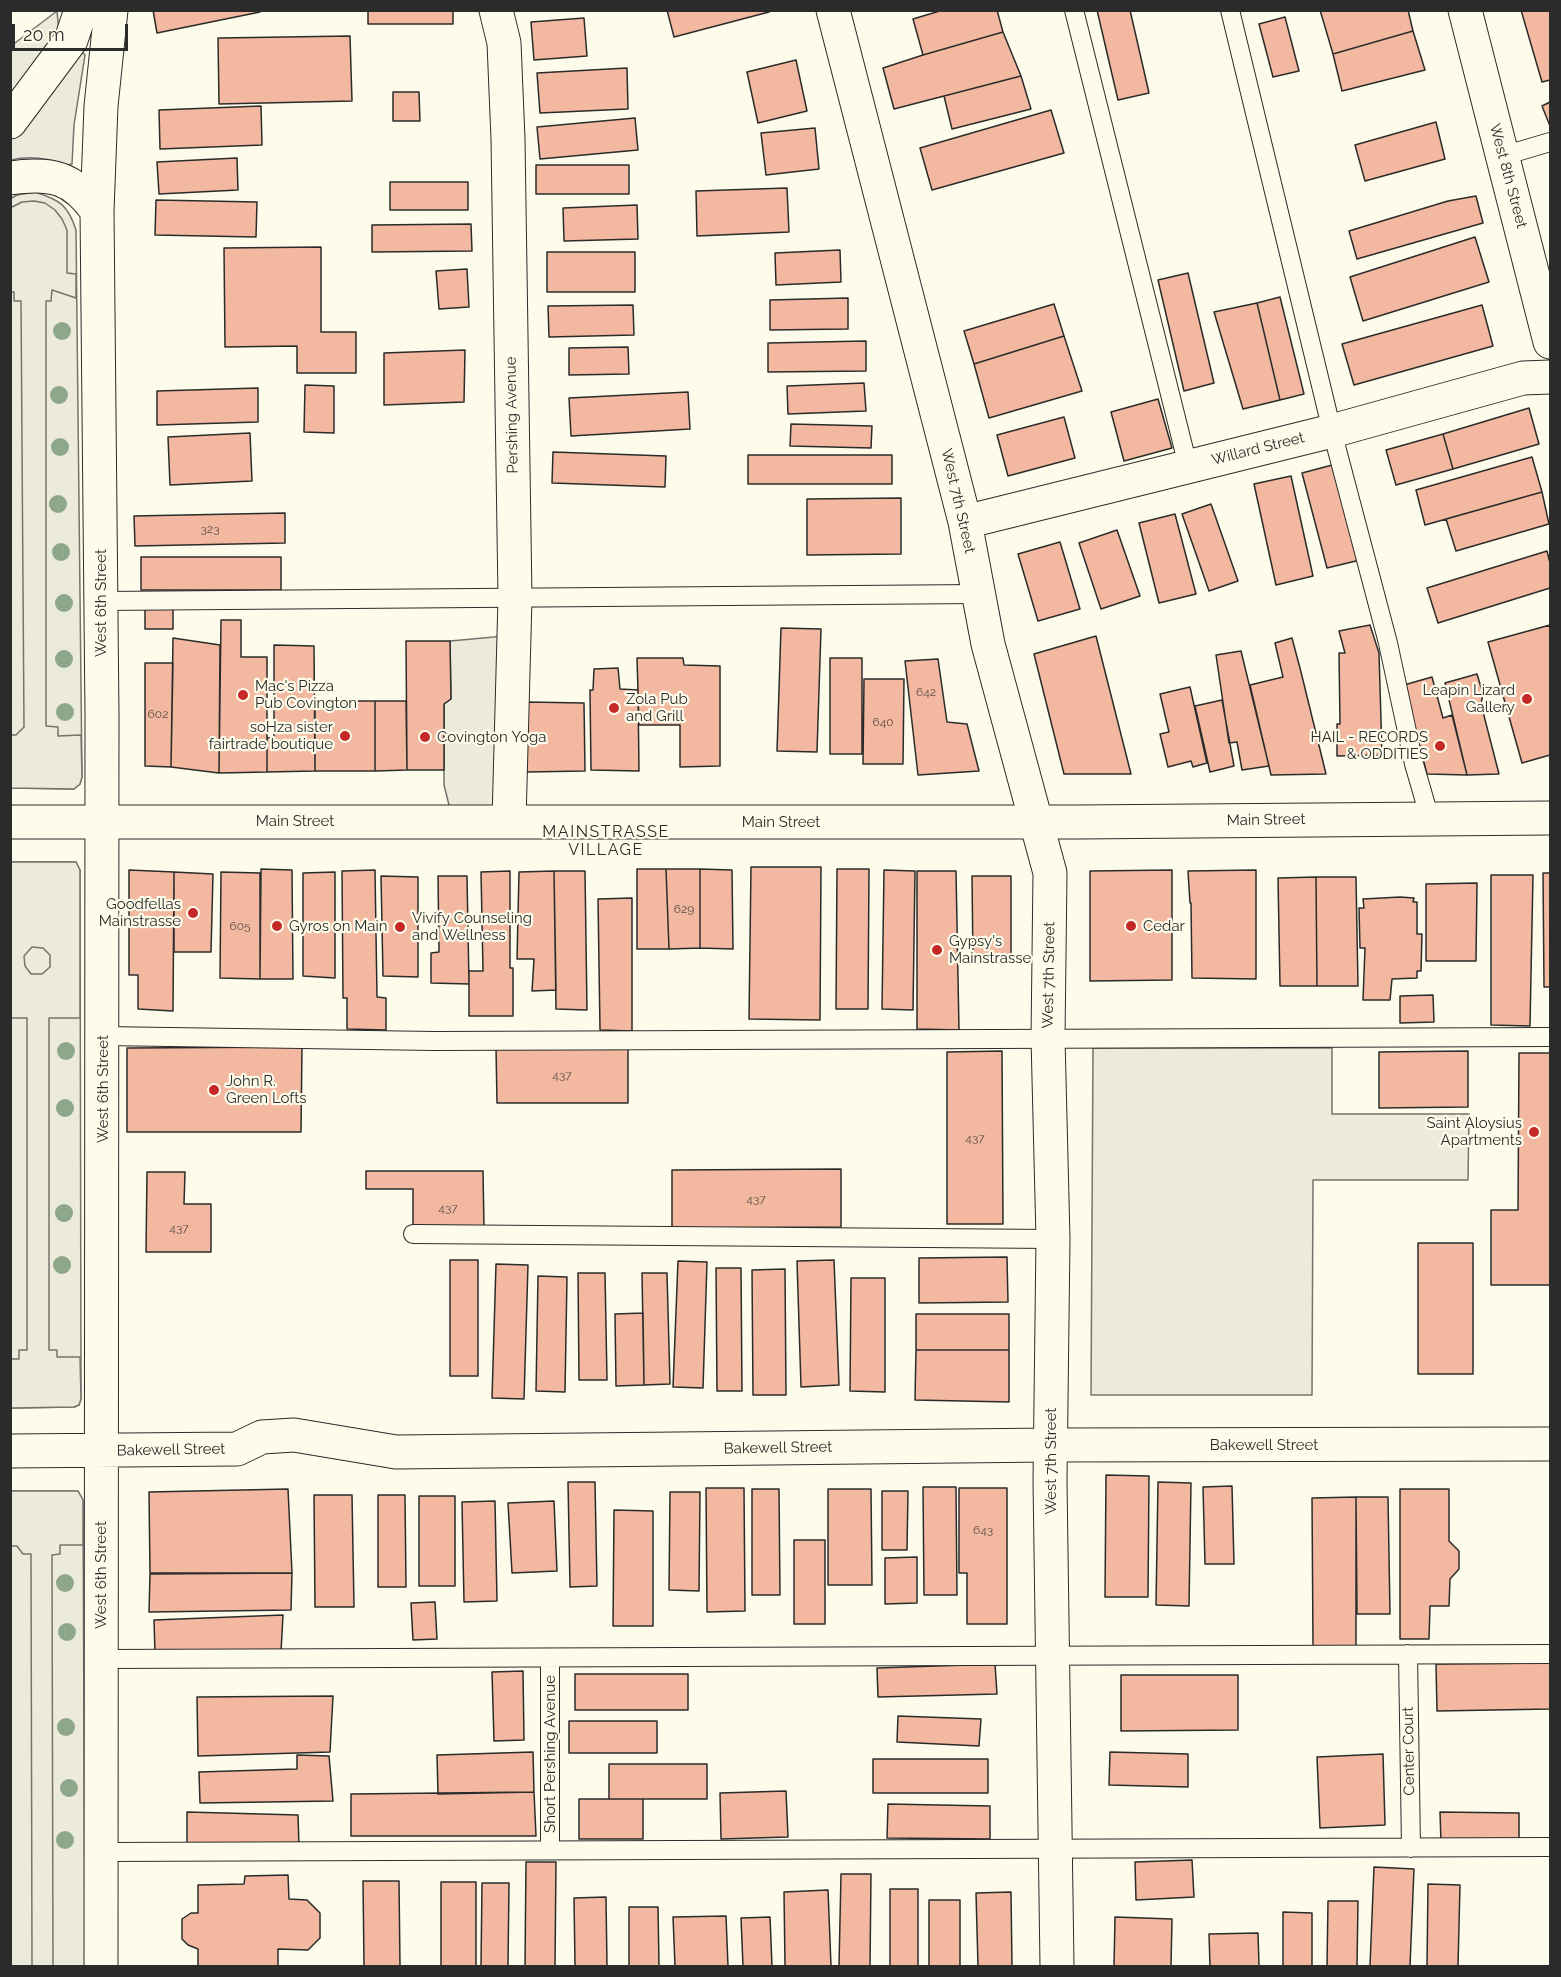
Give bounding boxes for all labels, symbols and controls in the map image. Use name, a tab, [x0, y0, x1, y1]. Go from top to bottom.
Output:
scale bar	[15, 12, 130, 50]
text: 20 m	[23, 24, 65, 45]
street label: West 8th Street	[1485, 122, 1531, 230]
street label: Pershing Avenue	[502, 356, 522, 474]
street label: Willard Street	[1210, 429, 1306, 469]
street label: West 7th Street	[937, 447, 979, 555]
house number: 323	[200, 522, 220, 536]
street label: West 6th Street	[92, 549, 110, 657]
place label: Mac's Pizza Pub Covington	[255, 677, 357, 712]
place label: Leapin Lizard Gallery	[1422, 681, 1515, 716]
house number: 642	[916, 685, 936, 699]
marker: Mac's Pizza Pub Covington	[236, 688, 250, 702]
place label: Zola Pub and Grill	[626, 690, 688, 725]
marker: Leapin Lizard Gallery	[1520, 692, 1534, 706]
marker: Zola Pub and Grill	[607, 701, 621, 715]
house number: 602	[148, 707, 168, 721]
house number: 640	[872, 715, 894, 729]
place label: soHza sister fairtrade boutique	[209, 718, 333, 753]
place label: Covington Yoga	[437, 728, 546, 746]
place label: HAIL - RECORDS & ODDITIES	[1311, 728, 1428, 763]
marker: soHza sister fairtrade boutique	[338, 729, 352, 743]
marker: Covington Yoga	[418, 730, 432, 744]
marker: HAIL - RECORDS & ODDITIES	[1433, 739, 1447, 753]
street label: Main Street	[1227, 810, 1305, 830]
street label: Main Street	[256, 812, 334, 830]
street label: Main Street	[742, 813, 820, 831]
district label: MAINSTRASSE VILLAGE	[542, 822, 670, 860]
place label: Goodfellas Mainstrasse	[99, 895, 181, 930]
house number: 629	[674, 902, 694, 916]
marker: Goodfellas Mainstrasse	[186, 906, 200, 920]
place label: Vivify Counseling and Wellness	[412, 909, 532, 944]
place label: Gyros on Main	[289, 917, 388, 935]
place label: Cedar	[1143, 917, 1185, 935]
house number: 605	[229, 919, 251, 933]
marker: Gyros on Main	[270, 919, 284, 933]
marker: Cedar	[1124, 919, 1138, 933]
marker: Vivify Counseling and Wellness	[393, 920, 407, 934]
street label: West 7th Street	[1039, 921, 1059, 1029]
place label: Gypsy's Mainstrasse	[949, 932, 1031, 967]
marker: Gypsy's Mainstrasse	[930, 943, 944, 957]
street label: West 6th Street	[94, 1035, 112, 1143]
house number: 437	[552, 1068, 572, 1082]
place label: John R. Green Lofts	[226, 1072, 307, 1107]
marker: John R. Green Lofts	[207, 1083, 221, 1097]
place label: Saint Aloysius Apartments	[1426, 1114, 1522, 1149]
marker: Saint Aloysius Apartments	[1527, 1125, 1541, 1139]
house number: 437	[965, 1131, 985, 1145]
house number: 437	[746, 1192, 766, 1206]
house number: 437	[438, 1201, 458, 1215]
house number: 437	[169, 1221, 189, 1235]
street label: West 7th Street	[1042, 1408, 1060, 1514]
street label: Bakewell Street	[1210, 1436, 1318, 1454]
street label: Bakewell Street	[724, 1438, 832, 1458]
street label: Bakewell Street	[117, 1440, 225, 1460]
street label: West 6th Street	[92, 1521, 110, 1629]
house number: 643	[973, 1523, 993, 1537]
street label: Short Pershing Avenue	[541, 1675, 559, 1833]
street label: Center Court	[1399, 1706, 1419, 1796]

